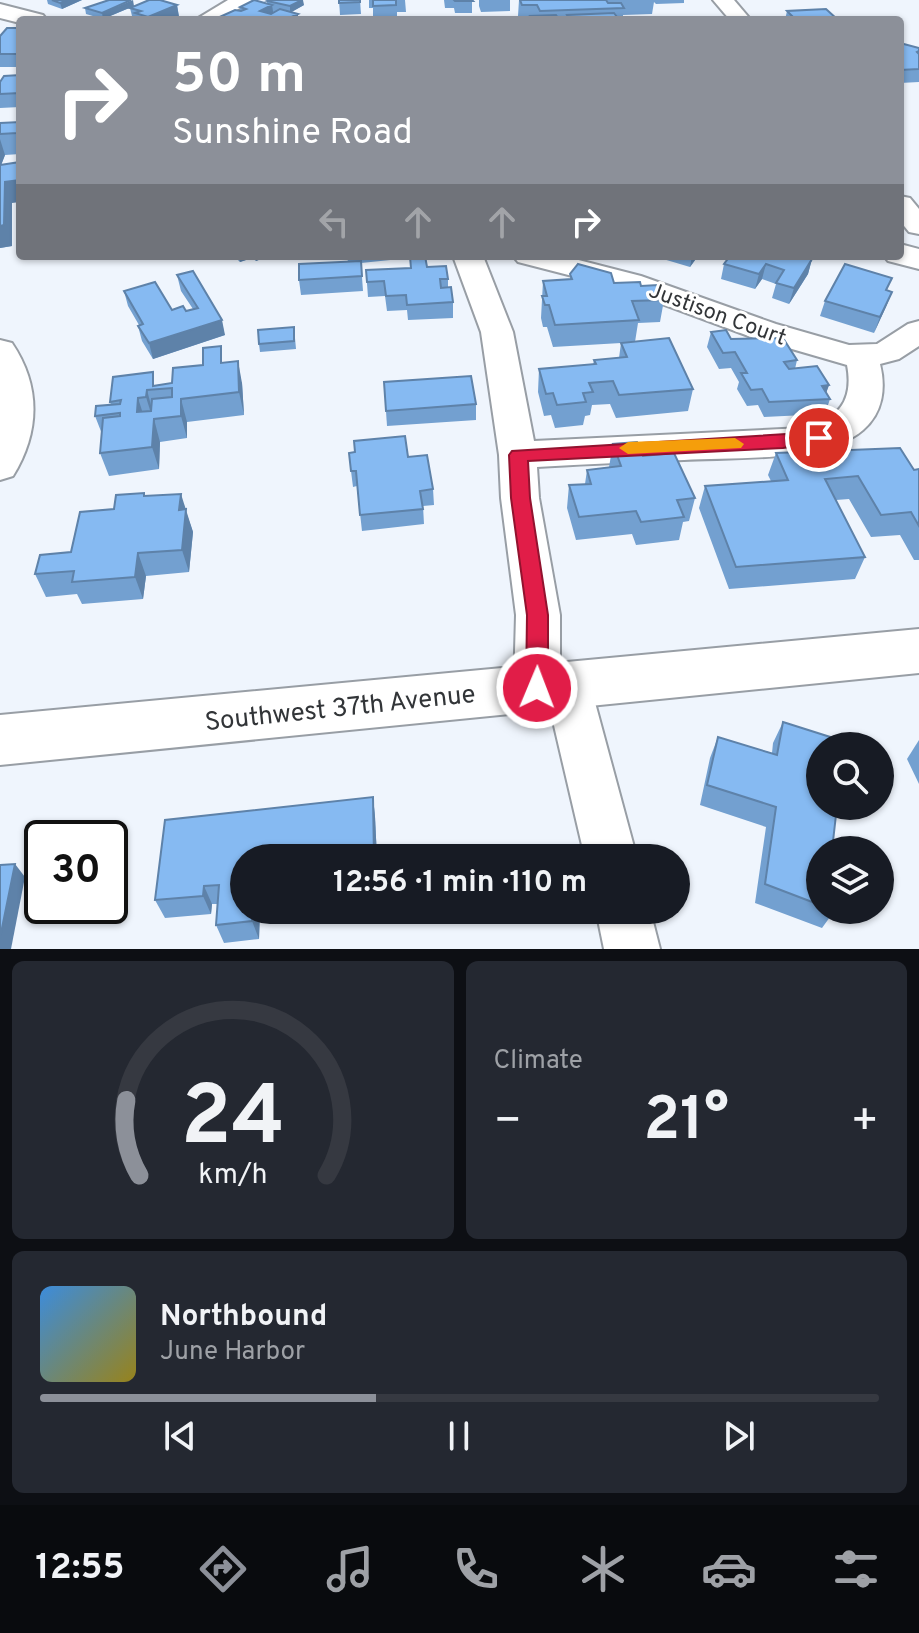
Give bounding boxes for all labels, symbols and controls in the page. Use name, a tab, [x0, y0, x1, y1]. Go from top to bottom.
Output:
text: 50 m	[172, 42, 306, 112]
icon: right	[40, 48, 144, 152]
text: Sunshine Road	[172, 111, 413, 157]
icon: left	[312, 200, 356, 244]
icon: ahead	[396, 200, 440, 244]
icon: ahead	[480, 200, 524, 244]
icon: right	[564, 200, 608, 244]
street label: Justison Court	[645, 278, 789, 353]
pin	[785, 404, 853, 472]
icon: arrive	[797, 416, 841, 460]
position arrow	[495, 646, 579, 730]
street label: Southwest 37th Avenue	[203, 679, 477, 740]
map controls	[806, 732, 894, 924]
button: search	[806, 732, 894, 820]
speed limit sign: 30	[24, 820, 128, 924]
button: layers	[806, 836, 894, 924]
text: 12:56 · 1 min · 110 m	[333, 865, 587, 902]
text: Climate	[494, 1045, 583, 1078]
text: 24	[181, 1069, 285, 1174]
text: 21°	[643, 1085, 729, 1161]
text: −	[494, 1095, 522, 1151]
text: +	[851, 1095, 879, 1151]
text: km/h	[198, 1158, 267, 1194]
text: Northbound	[160, 1299, 327, 1336]
text: June Harbor	[160, 1336, 305, 1369]
icon: previous	[158, 1414, 202, 1458]
icon: pause	[437, 1414, 481, 1458]
icon: next	[717, 1414, 761, 1458]
icon: directions	[195, 1541, 251, 1597]
icon: music	[322, 1541, 378, 1597]
icon: phone	[448, 1541, 504, 1597]
icon: climate	[575, 1541, 631, 1597]
icon: car	[701, 1541, 757, 1597]
icon: filters	[828, 1541, 884, 1597]
text: 12:55	[35, 1546, 124, 1592]

